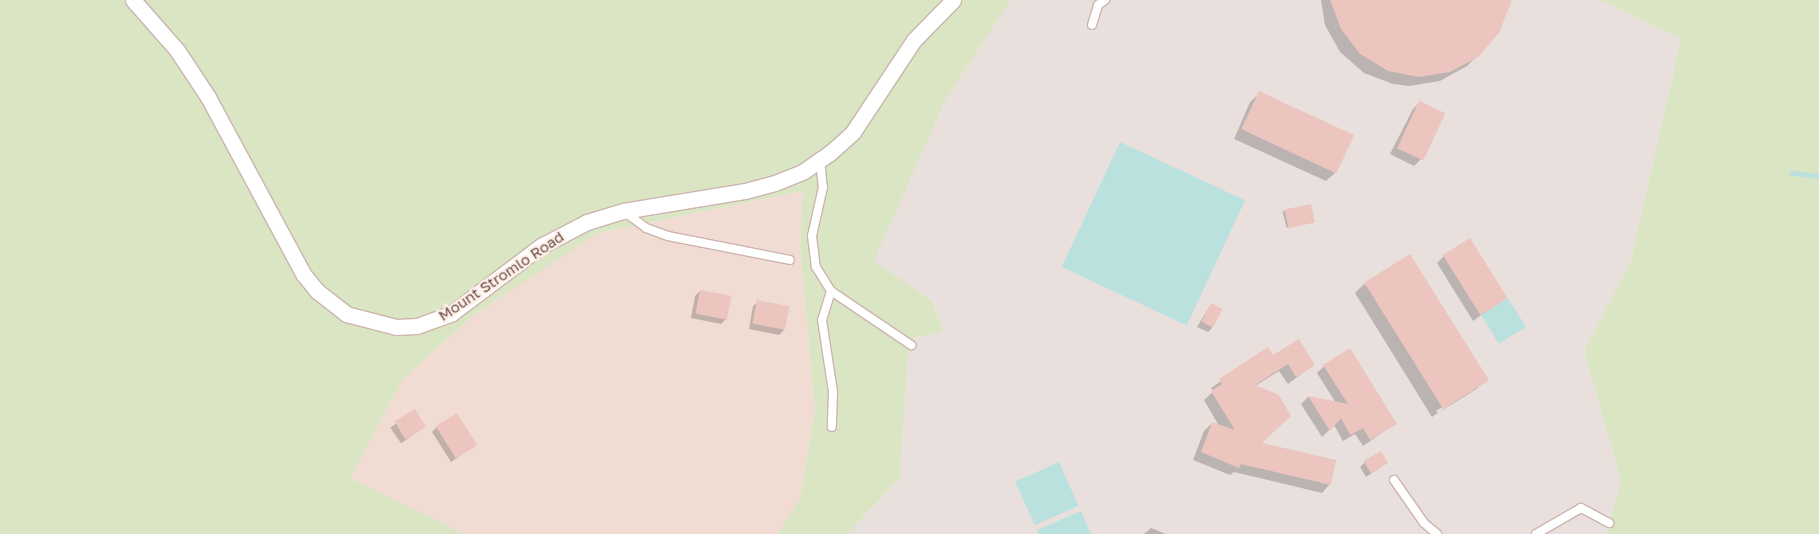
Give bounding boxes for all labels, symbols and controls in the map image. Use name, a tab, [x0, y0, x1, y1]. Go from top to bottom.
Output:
street label: Mount Stromlo Road	[435, 227, 567, 325]

